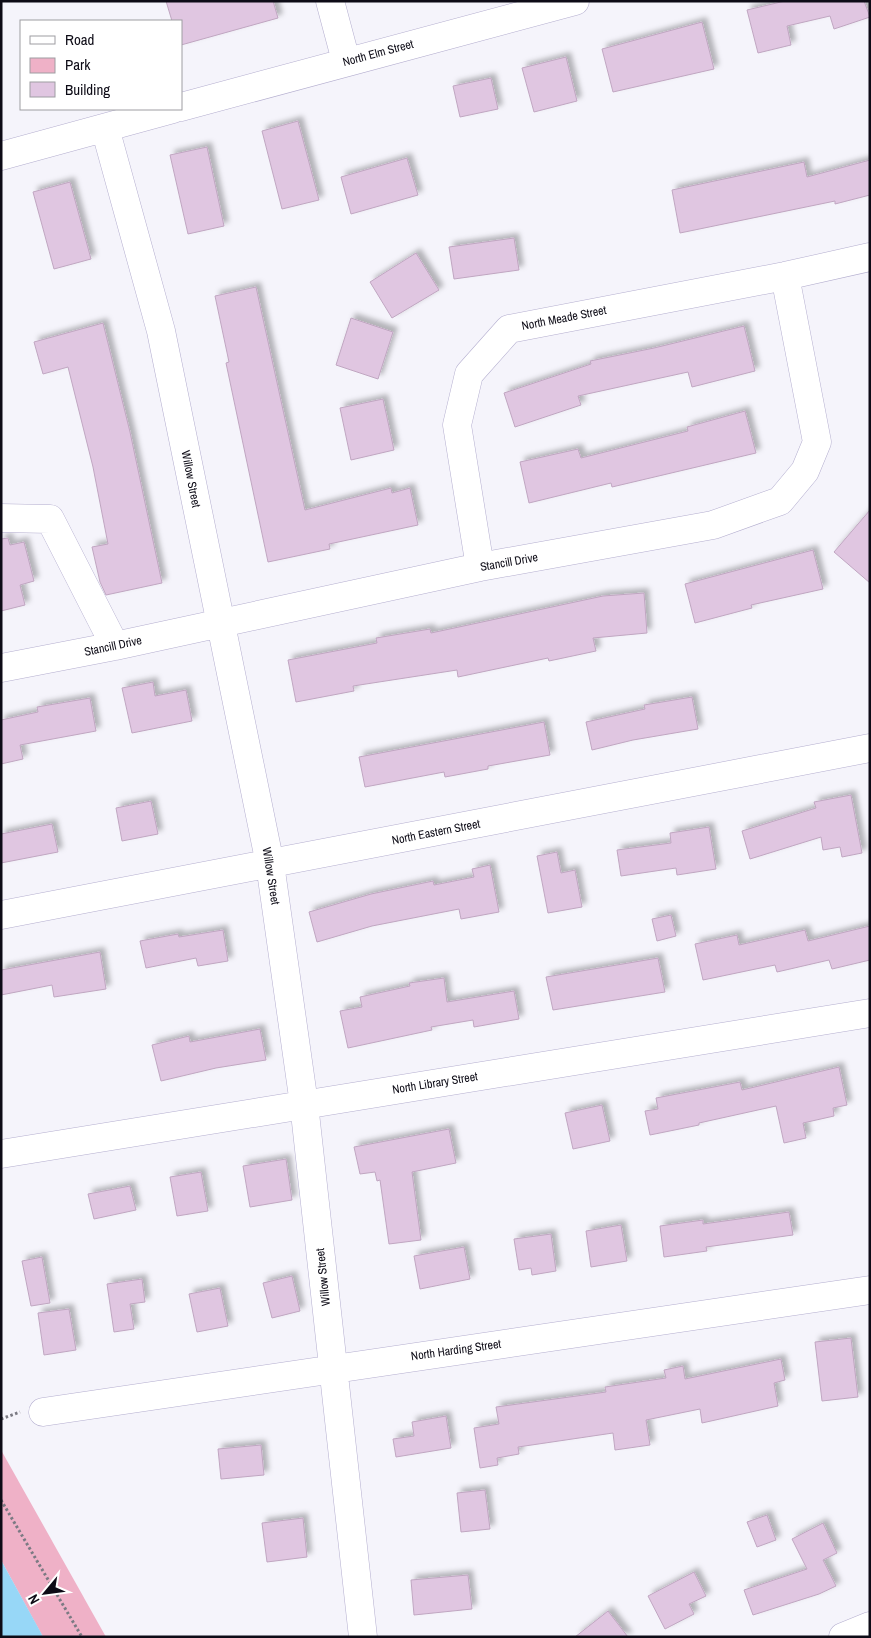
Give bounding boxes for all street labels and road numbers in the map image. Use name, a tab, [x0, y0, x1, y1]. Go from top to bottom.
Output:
street label: North Elm Street	[341, 36, 415, 70]
street label: North Meade Street	[520, 302, 608, 334]
street label: Willow Street	[178, 449, 204, 509]
street label: Stancill Drive	[479, 549, 539, 575]
street label: Stancill Drive	[83, 632, 143, 660]
street label: North Eastern Street	[390, 816, 482, 848]
street label: Willow Street	[259, 846, 283, 906]
street label: North Library Street	[391, 1068, 479, 1098]
street label: Willow Street	[312, 1247, 334, 1307]
street label: North Harding Street	[410, 1336, 502, 1364]

